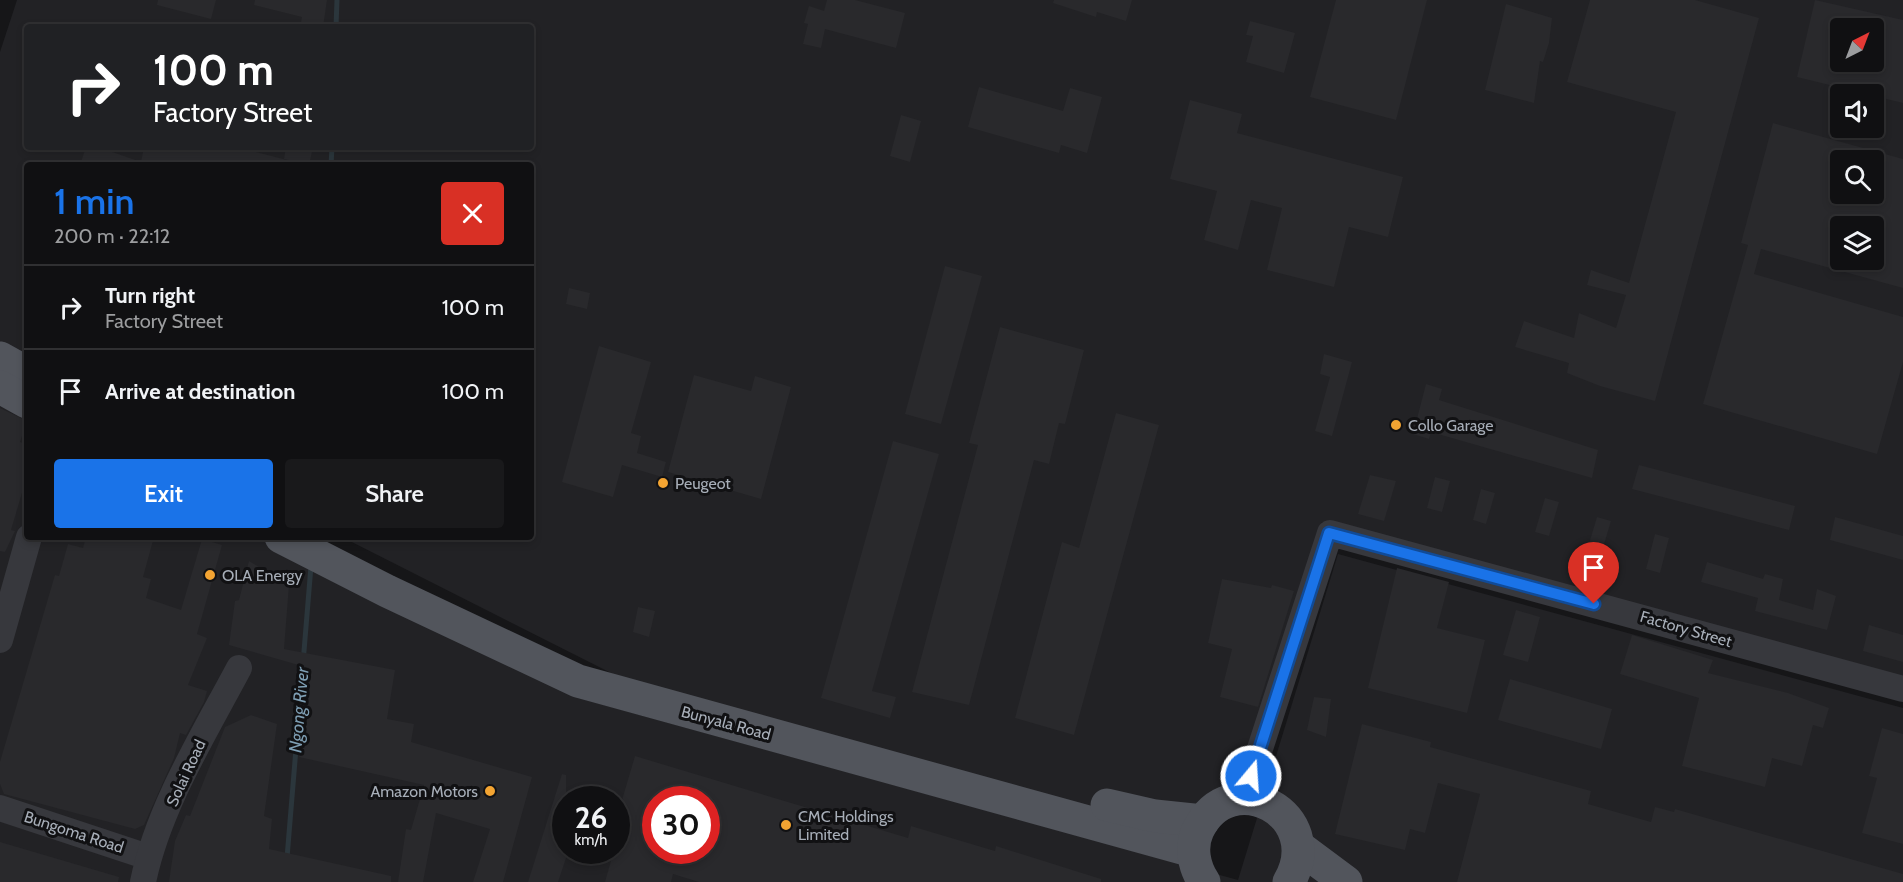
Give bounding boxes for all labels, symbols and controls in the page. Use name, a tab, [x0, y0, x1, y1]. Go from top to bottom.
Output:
north arrow	[1830, 18, 1884, 72]
map controls	[1830, 18, 1884, 270]
text: 100 m	[153, 44, 274, 96]
icon: right	[54, 48, 132, 126]
button: sound	[1830, 84, 1884, 138]
text: Factory Street	[153, 96, 312, 129]
button: search	[1830, 150, 1884, 204]
text: 1 min	[54, 179, 134, 223]
button: close	[441, 182, 504, 245]
button: layers	[1830, 216, 1884, 270]
text: 200 m · 22:12	[54, 224, 170, 248]
text: Turn right	[105, 282, 195, 309]
icon: right	[54, 291, 87, 324]
text: 100 m	[442, 294, 504, 321]
text: Factory Street	[105, 309, 223, 333]
icon: arrive	[54, 375, 87, 408]
text: Arrive at destination	[105, 378, 295, 405]
text: 100 m	[442, 378, 504, 405]
place label: Collo Garage	[1408, 416, 1494, 435]
marker: Collo Garage	[1389, 418, 1403, 432]
button: Exit	[54, 459, 273, 528]
button: Share	[285, 459, 504, 528]
place label: Peugeot	[675, 474, 731, 493]
marker: Peugeot	[656, 476, 670, 490]
pin	[1568, 542, 1619, 604]
icon: arrive	[1577, 551, 1610, 584]
place label: OLA Energy	[222, 566, 303, 585]
marker: OLA Energy	[203, 568, 217, 582]
street label: Factory Street	[1638, 607, 1735, 651]
water label: Ngong River	[284, 665, 314, 754]
street label: Bunyala Road	[679, 702, 773, 744]
street label: Solai Road	[162, 737, 210, 809]
position arrow	[1219, 744, 1283, 808]
place label: Amazon Motors	[370, 782, 478, 801]
marker: Amazon Motors	[483, 784, 497, 798]
speed limit sign: 30	[642, 786, 720, 864]
text: 26	[575, 799, 607, 836]
street label: Bungoma Road	[22, 807, 126, 857]
place label: CMC Holdings Limited	[798, 807, 894, 844]
marker: CMC Holdings Limited	[779, 818, 793, 832]
text: km/h	[575, 831, 607, 849]

